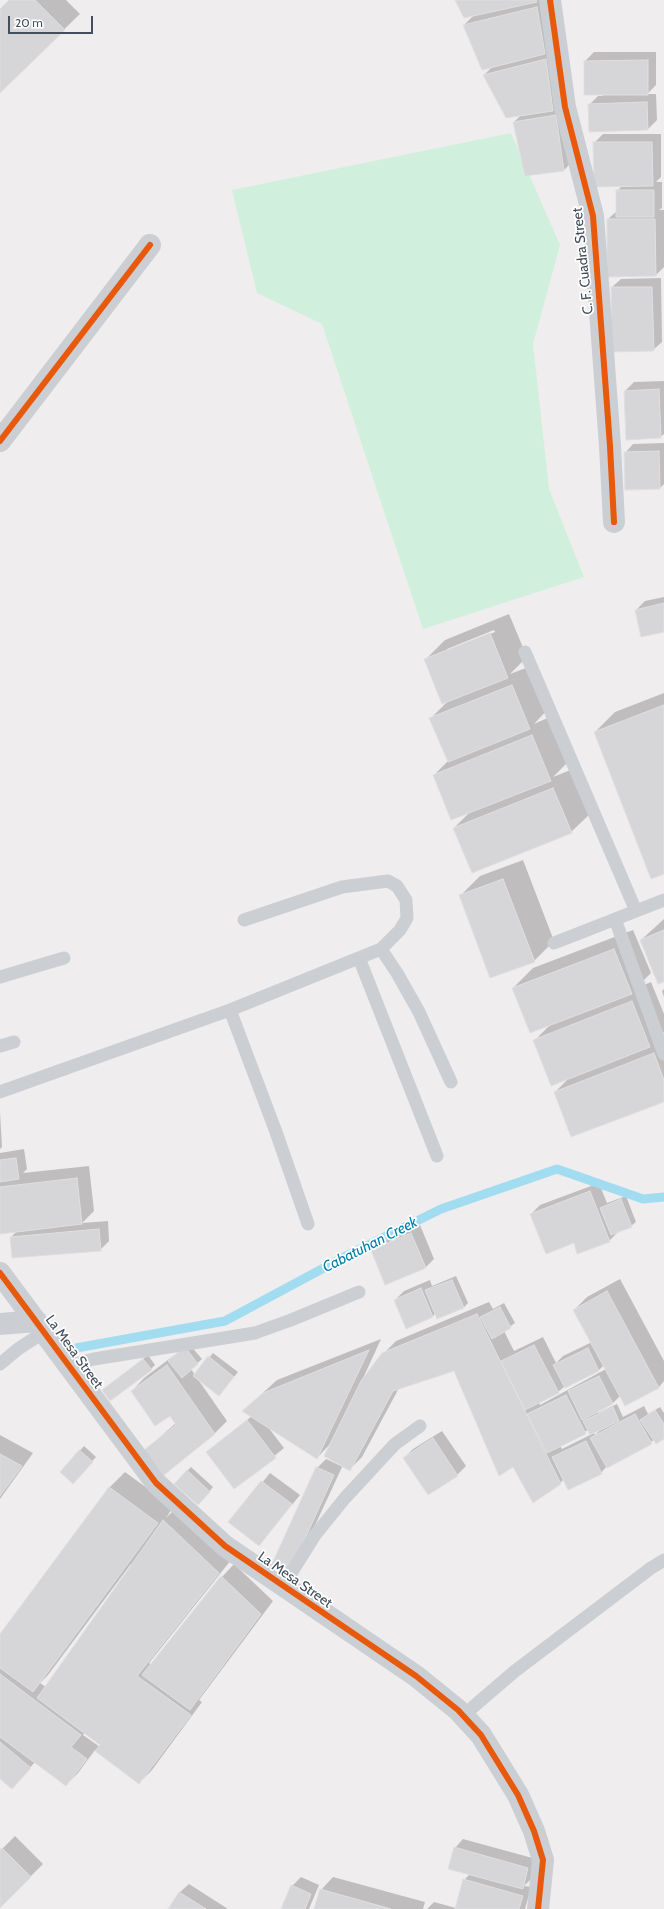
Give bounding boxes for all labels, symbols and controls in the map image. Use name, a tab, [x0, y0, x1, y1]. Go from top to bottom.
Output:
scale bar	[10, 8, 95, 34]
text: 20 m	[15, 15, 43, 30]
street label: C. F. Cuadra Street	[569, 207, 597, 315]
water label: Cabatuhan Creek	[320, 1213, 420, 1277]
street label: La Mesa Street	[42, 1312, 106, 1392]
street label: La Mesa Street	[255, 1548, 335, 1612]

